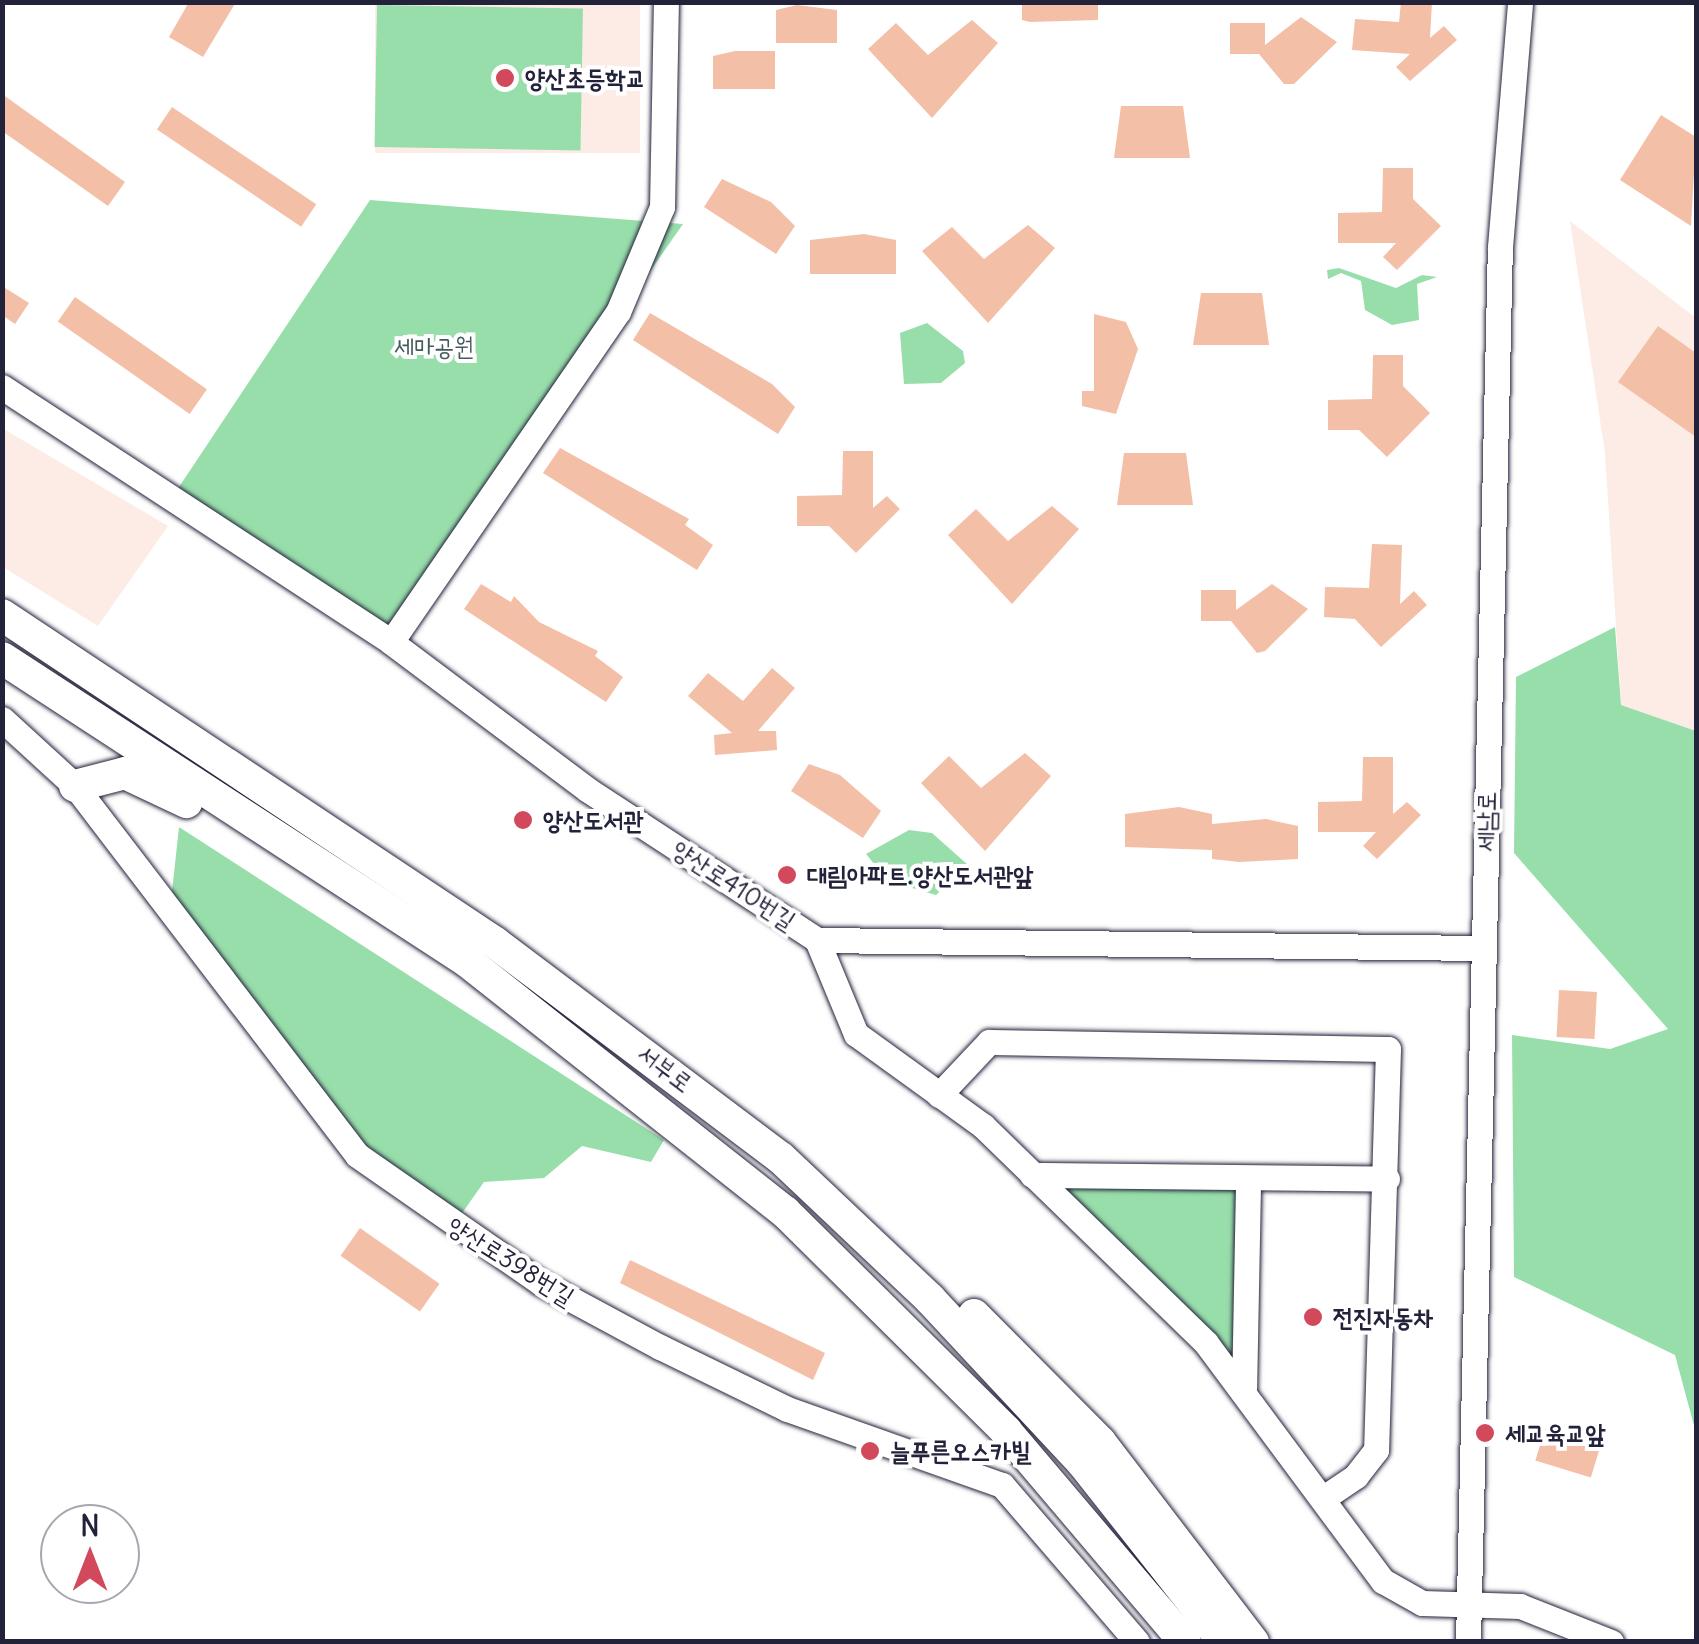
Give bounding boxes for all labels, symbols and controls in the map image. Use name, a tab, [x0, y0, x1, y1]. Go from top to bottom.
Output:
place label: 양산초등학교	[525, 63, 646, 93]
marker: 양산초등학교	[494, 67, 516, 89]
park label: 세마공원	[394, 331, 474, 361]
street label: 세남로	[1470, 792, 1502, 852]
place label: 양산도서관	[543, 805, 644, 835]
marker: 양산도서관	[512, 809, 534, 831]
street label: 양산로410번길	[667, 834, 801, 936]
place label: 대림아파트.양산도서관앞	[807, 860, 1033, 890]
marker: 대림아파트.양산도서관앞	[776, 864, 798, 886]
street label: 서부로	[632, 1038, 698, 1098]
street label: 양산로398번길	[442, 1210, 580, 1312]
place label: 전진자동차	[1333, 1302, 1434, 1332]
marker: 전진자동차	[1302, 1306, 1324, 1328]
place label: 세교육교앞	[1505, 1418, 1606, 1448]
marker: 세교육교앞	[1474, 1422, 1496, 1444]
place label: 늘푸른오스카빌	[890, 1436, 1031, 1466]
marker: 늘푸른오스카빌	[859, 1440, 881, 1462]
north arrow	[40, 1504, 140, 1604]
text: N	[80, 1508, 100, 1544]

